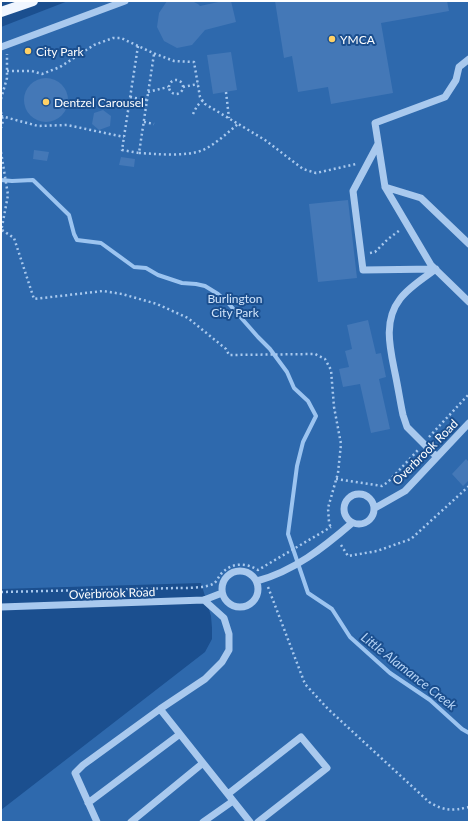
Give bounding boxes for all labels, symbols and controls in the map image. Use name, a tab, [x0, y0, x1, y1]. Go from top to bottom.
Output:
place label: YMCA	[340, 32, 376, 47]
marker: YMCA	[327, 34, 337, 44]
place label: City Park	[36, 44, 85, 59]
marker: City Park	[23, 46, 33, 56]
place label: Dentzel Carousel	[54, 95, 144, 110]
marker: Dentzel Carousel	[41, 97, 51, 107]
park label: Burlington City Park	[207, 291, 263, 320]
street label: Overbrook Road	[389, 416, 461, 488]
street label: Overbrook Road	[68, 584, 156, 602]
water label: Little Alamance Creek	[358, 629, 461, 714]

